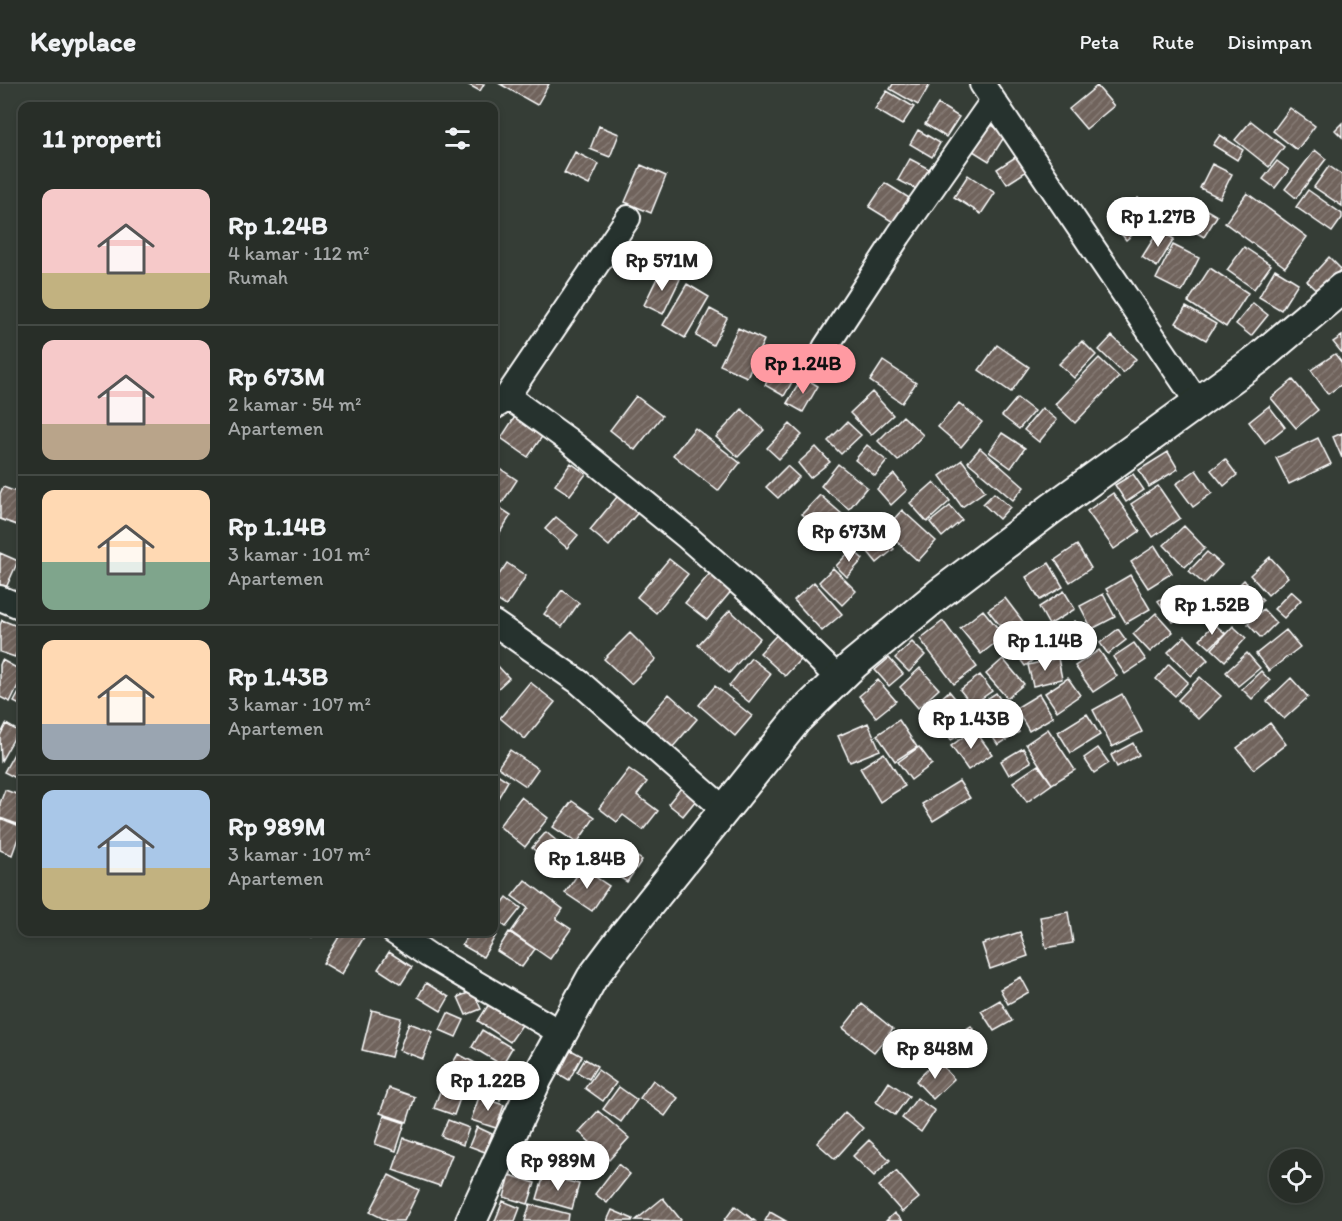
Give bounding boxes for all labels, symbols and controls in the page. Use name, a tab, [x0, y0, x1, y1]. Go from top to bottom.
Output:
text: Keyplace	[30, 24, 136, 58]
text: Peta	[1079, 29, 1119, 54]
text: Rute	[1152, 29, 1194, 54]
text: Disimpan	[1227, 29, 1312, 54]
text: 11 properti	[42, 122, 162, 154]
icon: filters	[441, 122, 474, 155]
pin: Rp 1.27B	[1096, 197, 1220, 248]
text: Rp 1.27B	[1121, 204, 1195, 228]
text: Rp 1.24B	[228, 209, 328, 241]
icon: home	[90, 213, 162, 285]
text: 4 kamar · 112 m²	[228, 241, 370, 265]
pin: Rp 571M	[607, 241, 717, 292]
text: Rp 571M	[626, 248, 699, 272]
text: Rumah	[228, 265, 288, 289]
pin: Rp 1.24B	[741, 344, 865, 395]
text: Rp 1.24B	[765, 351, 841, 375]
text: Rp 673M	[228, 360, 325, 392]
icon: home	[90, 364, 162, 436]
text: 2 kamar · 54 m²	[228, 392, 362, 416]
text: Apartemen	[228, 416, 323, 440]
text: Rp 1.14B	[228, 510, 326, 542]
pin: Rp 673M	[794, 512, 904, 563]
icon: home	[90, 514, 162, 586]
text: Rp 673M	[812, 519, 886, 543]
text: 3 kamar · 101 m²	[228, 542, 370, 566]
text: Apartemen	[228, 566, 323, 590]
pin: Rp 1.52B	[1150, 585, 1274, 636]
text: Rp 1.52B	[1174, 592, 1250, 616]
pin: Rp 1.14B	[983, 621, 1107, 672]
text: Rp 1.14B	[1007, 628, 1083, 652]
text: Rp 1.43B	[228, 660, 328, 692]
icon: home	[90, 664, 162, 736]
text: 3 kamar · 107 m²	[228, 692, 371, 716]
pin: Rp 1.43B	[909, 699, 1033, 750]
text: Rp 1.43B	[932, 706, 1010, 730]
text: Apartemen	[228, 716, 323, 740]
text: Rp 989M	[228, 810, 326, 842]
icon: home	[90, 814, 162, 886]
pin: Rp 1.84B	[525, 839, 649, 890]
text: 3 kamar · 107 m²	[228, 842, 371, 866]
text: Rp 1.84B	[548, 846, 626, 870]
text: Apartemen	[228, 866, 323, 890]
pin: Rp 848M	[880, 1029, 990, 1080]
text: Rp 848M	[896, 1036, 974, 1060]
pin: Rp 1.22B	[426, 1061, 550, 1112]
text: Rp 1.22B	[450, 1068, 526, 1092]
pin: Rp 989M	[503, 1141, 613, 1192]
text: Rp 989M	[520, 1148, 596, 1172]
map controls	[1269, 1149, 1323, 1203]
button: locate	[1269, 1149, 1323, 1203]

